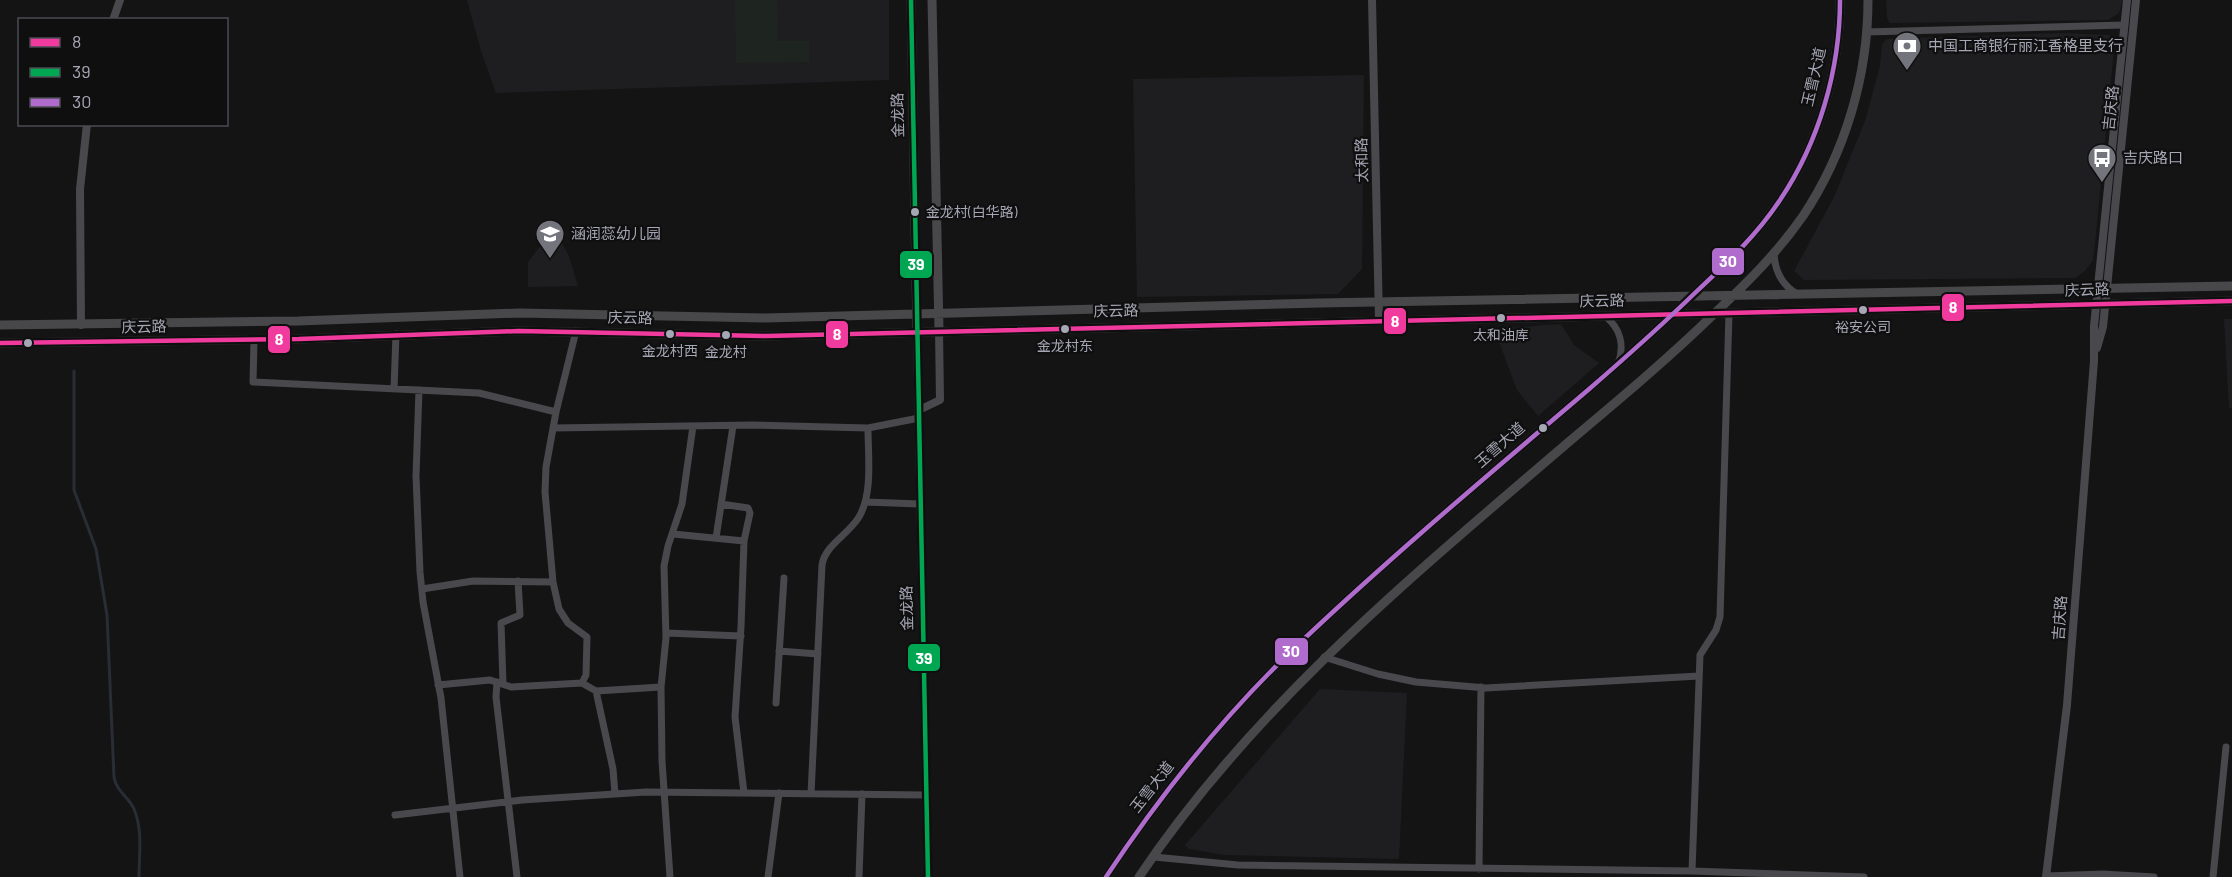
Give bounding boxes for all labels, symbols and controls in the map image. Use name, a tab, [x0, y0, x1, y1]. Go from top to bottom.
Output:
legend	[18, 18, 228, 126]
text: 8	[72, 30, 81, 52]
bank icon: 中国工商银行丽江香格里支行	[1891, 30, 1923, 72]
place label: 中国工商银行丽江香格里支行	[1928, 36, 2123, 54]
street label: 玉雪大道	[1798, 46, 1829, 108]
text: 39	[72, 60, 91, 82]
street label: 吉庆路	[2099, 85, 2121, 131]
text: 30	[72, 90, 91, 112]
street label: 金龙路	[888, 92, 906, 138]
street label: 太和路	[1352, 137, 1370, 183]
bus stop icon: 吉庆路口	[2086, 142, 2118, 184]
place label: 吉庆路口	[2123, 148, 2183, 166]
place label: 金龙村(白华路)	[926, 203, 1018, 220]
marker: 金龙村(白华路)	[909, 206, 921, 218]
school or university icon: 涵润蕊幼儿园	[534, 218, 566, 260]
place label: 涵润蕊幼儿园	[571, 224, 661, 242]
line badge: 30	[1711, 247, 1745, 276]
line badge: 39	[899, 250, 933, 279]
text: 30	[1719, 251, 1737, 270]
text: 39	[907, 254, 925, 273]
street label: 庆云路	[2064, 279, 2110, 299]
street label: 庆云路	[1579, 291, 1625, 309]
line badge: 8	[1941, 293, 1965, 322]
text: 8	[1949, 297, 1958, 316]
street label: 庆云路	[1093, 301, 1139, 319]
marker: 裕安公司	[1857, 304, 1869, 316]
line badge: 8	[1383, 307, 1407, 335]
street label: 庆云路	[607, 308, 653, 326]
text: 8	[1391, 311, 1400, 330]
marker: 太和油库	[1495, 312, 1507, 324]
street label: 庆云路	[121, 317, 167, 335]
place label: 裕安公司	[1835, 318, 1891, 335]
line badge: 8	[825, 320, 849, 349]
marker: 金龙村东	[1059, 323, 1071, 335]
text: 8	[833, 324, 842, 343]
line badge: 8	[267, 325, 291, 354]
place label: 太和油库	[1473, 326, 1529, 343]
marker: 金龙村西	[664, 328, 676, 340]
text: 8	[275, 329, 284, 348]
marker: 金龙村	[720, 329, 732, 341]
unlabelled marker	[22, 337, 34, 349]
place label: 金龙村东	[1037, 337, 1093, 354]
place label: 金龙村西	[642, 342, 698, 359]
place label: 金龙村	[705, 343, 747, 360]
street label: 玉雪大道	[1471, 418, 1528, 471]
unlabelled marker	[1537, 422, 1549, 434]
street label: 金龙路	[897, 585, 915, 631]
street label: 吉庆路	[2048, 595, 2070, 641]
line badge: 30	[1274, 637, 1309, 666]
text: 30	[1282, 641, 1300, 660]
line badge: 39	[907, 643, 941, 672]
text: 39	[915, 648, 933, 667]
street label: 玉雪大道	[1126, 757, 1177, 816]

